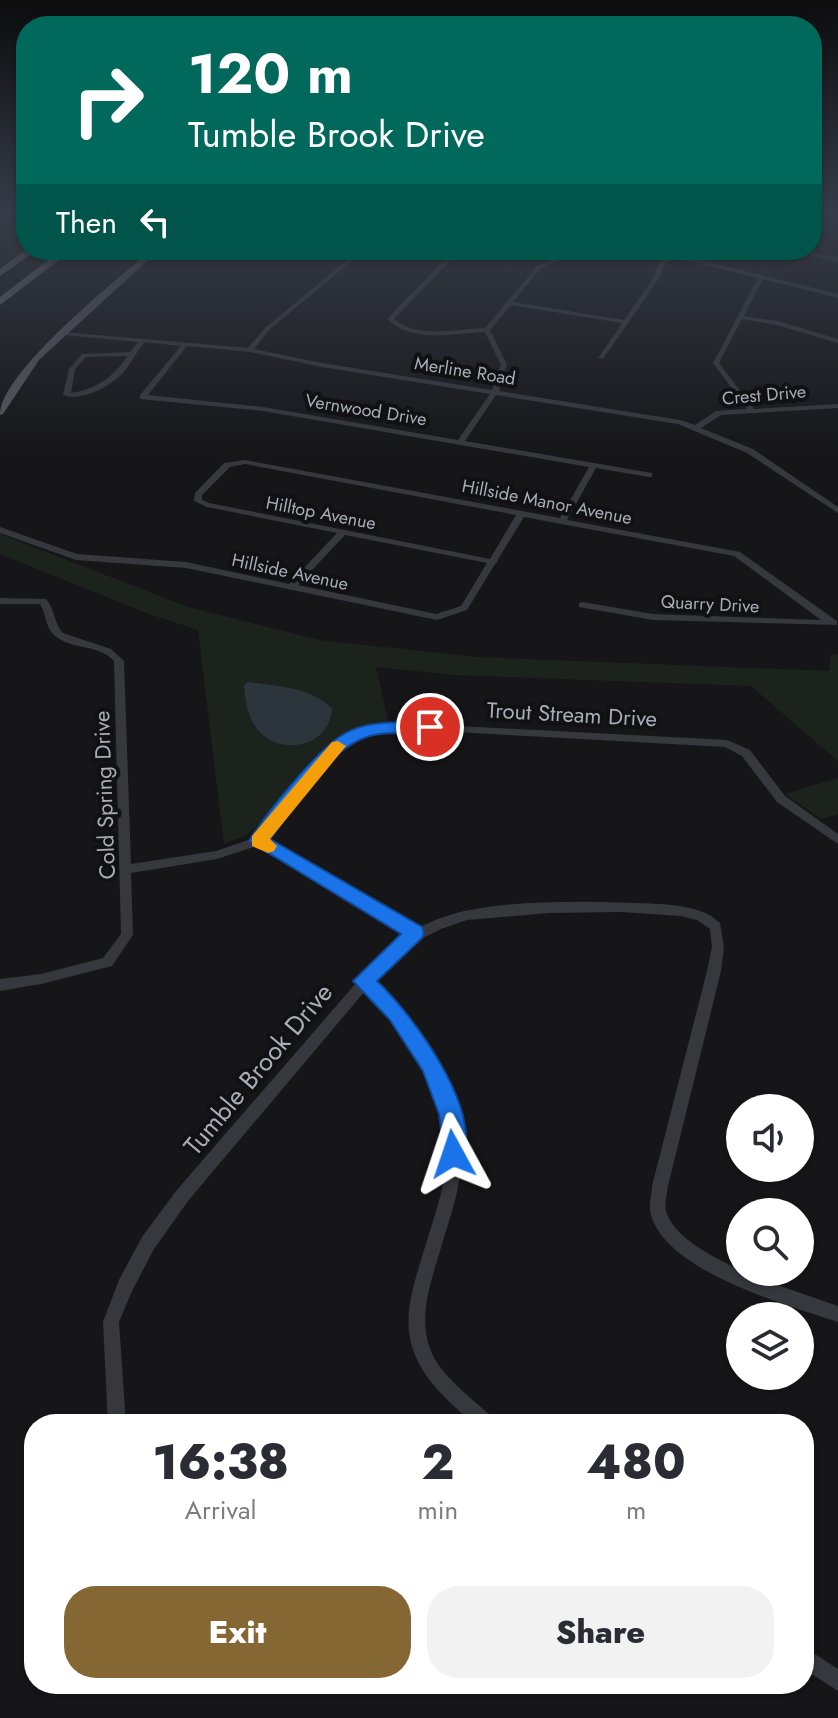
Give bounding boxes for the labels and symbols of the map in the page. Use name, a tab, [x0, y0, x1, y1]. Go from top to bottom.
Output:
street label: Merline Road	[413, 350, 517, 392]
street label: Crest Drive	[721, 378, 807, 412]
street label: Vernwood Drive	[303, 388, 429, 432]
street label: Hillside Manor Avenue	[460, 473, 634, 531]
street label: Hilltop Avenue	[264, 490, 378, 536]
street label: Hillside Avenue	[229, 547, 351, 597]
street label: Quarry Drive	[660, 588, 760, 620]
pin	[396, 693, 464, 761]
street label: Trout Stream Drive	[486, 694, 658, 734]
street label: Cold Spring Drive	[85, 710, 123, 880]
street label: Tumble Brook Drive	[175, 975, 341, 1163]
position arrow	[411, 1112, 495, 1196]

